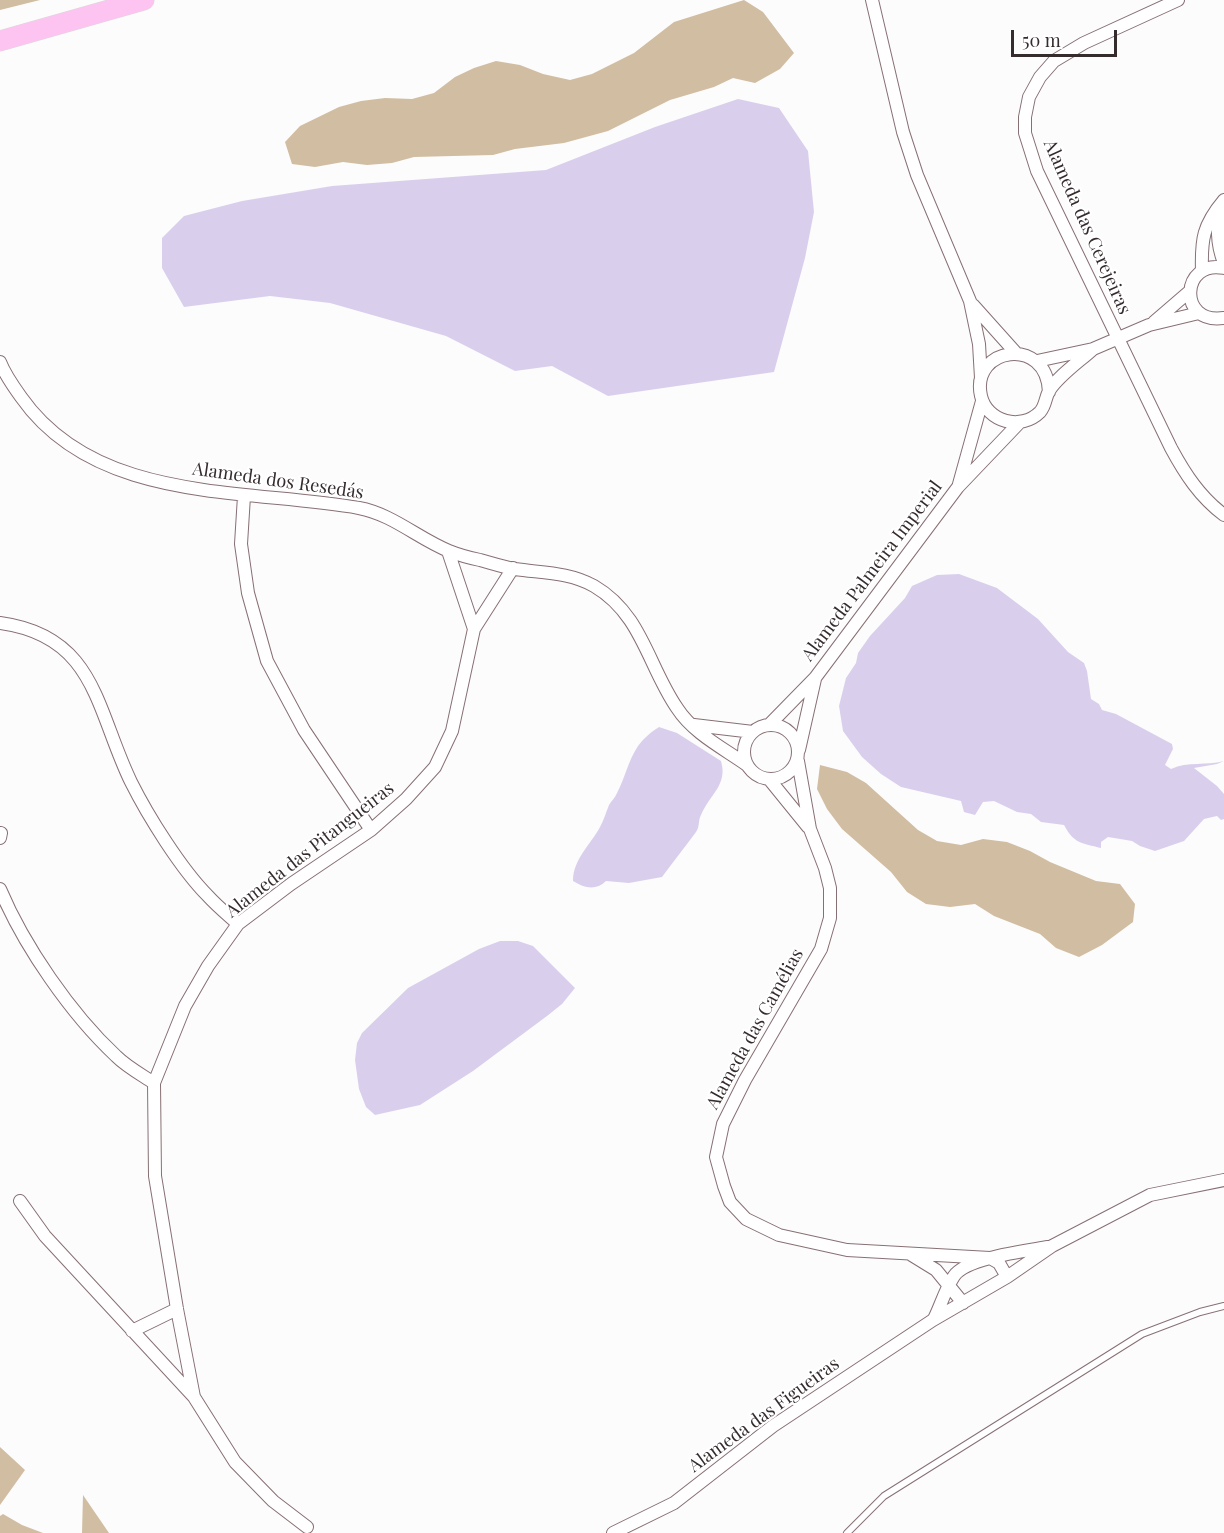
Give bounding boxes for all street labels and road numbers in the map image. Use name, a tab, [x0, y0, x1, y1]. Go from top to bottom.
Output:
street label: Alameda das Cerejeiras	[1039, 136, 1135, 318]
street label: Alameda dos Resedás	[191, 458, 365, 504]
street label: Alameda Palmeira Imperial	[797, 477, 947, 665]
street label: Alameda das Pitangueiras	[222, 778, 398, 922]
street label: Alameda das Camélias	[702, 945, 808, 1113]
street label: Alameda das Figueiras	[684, 1353, 844, 1477]

